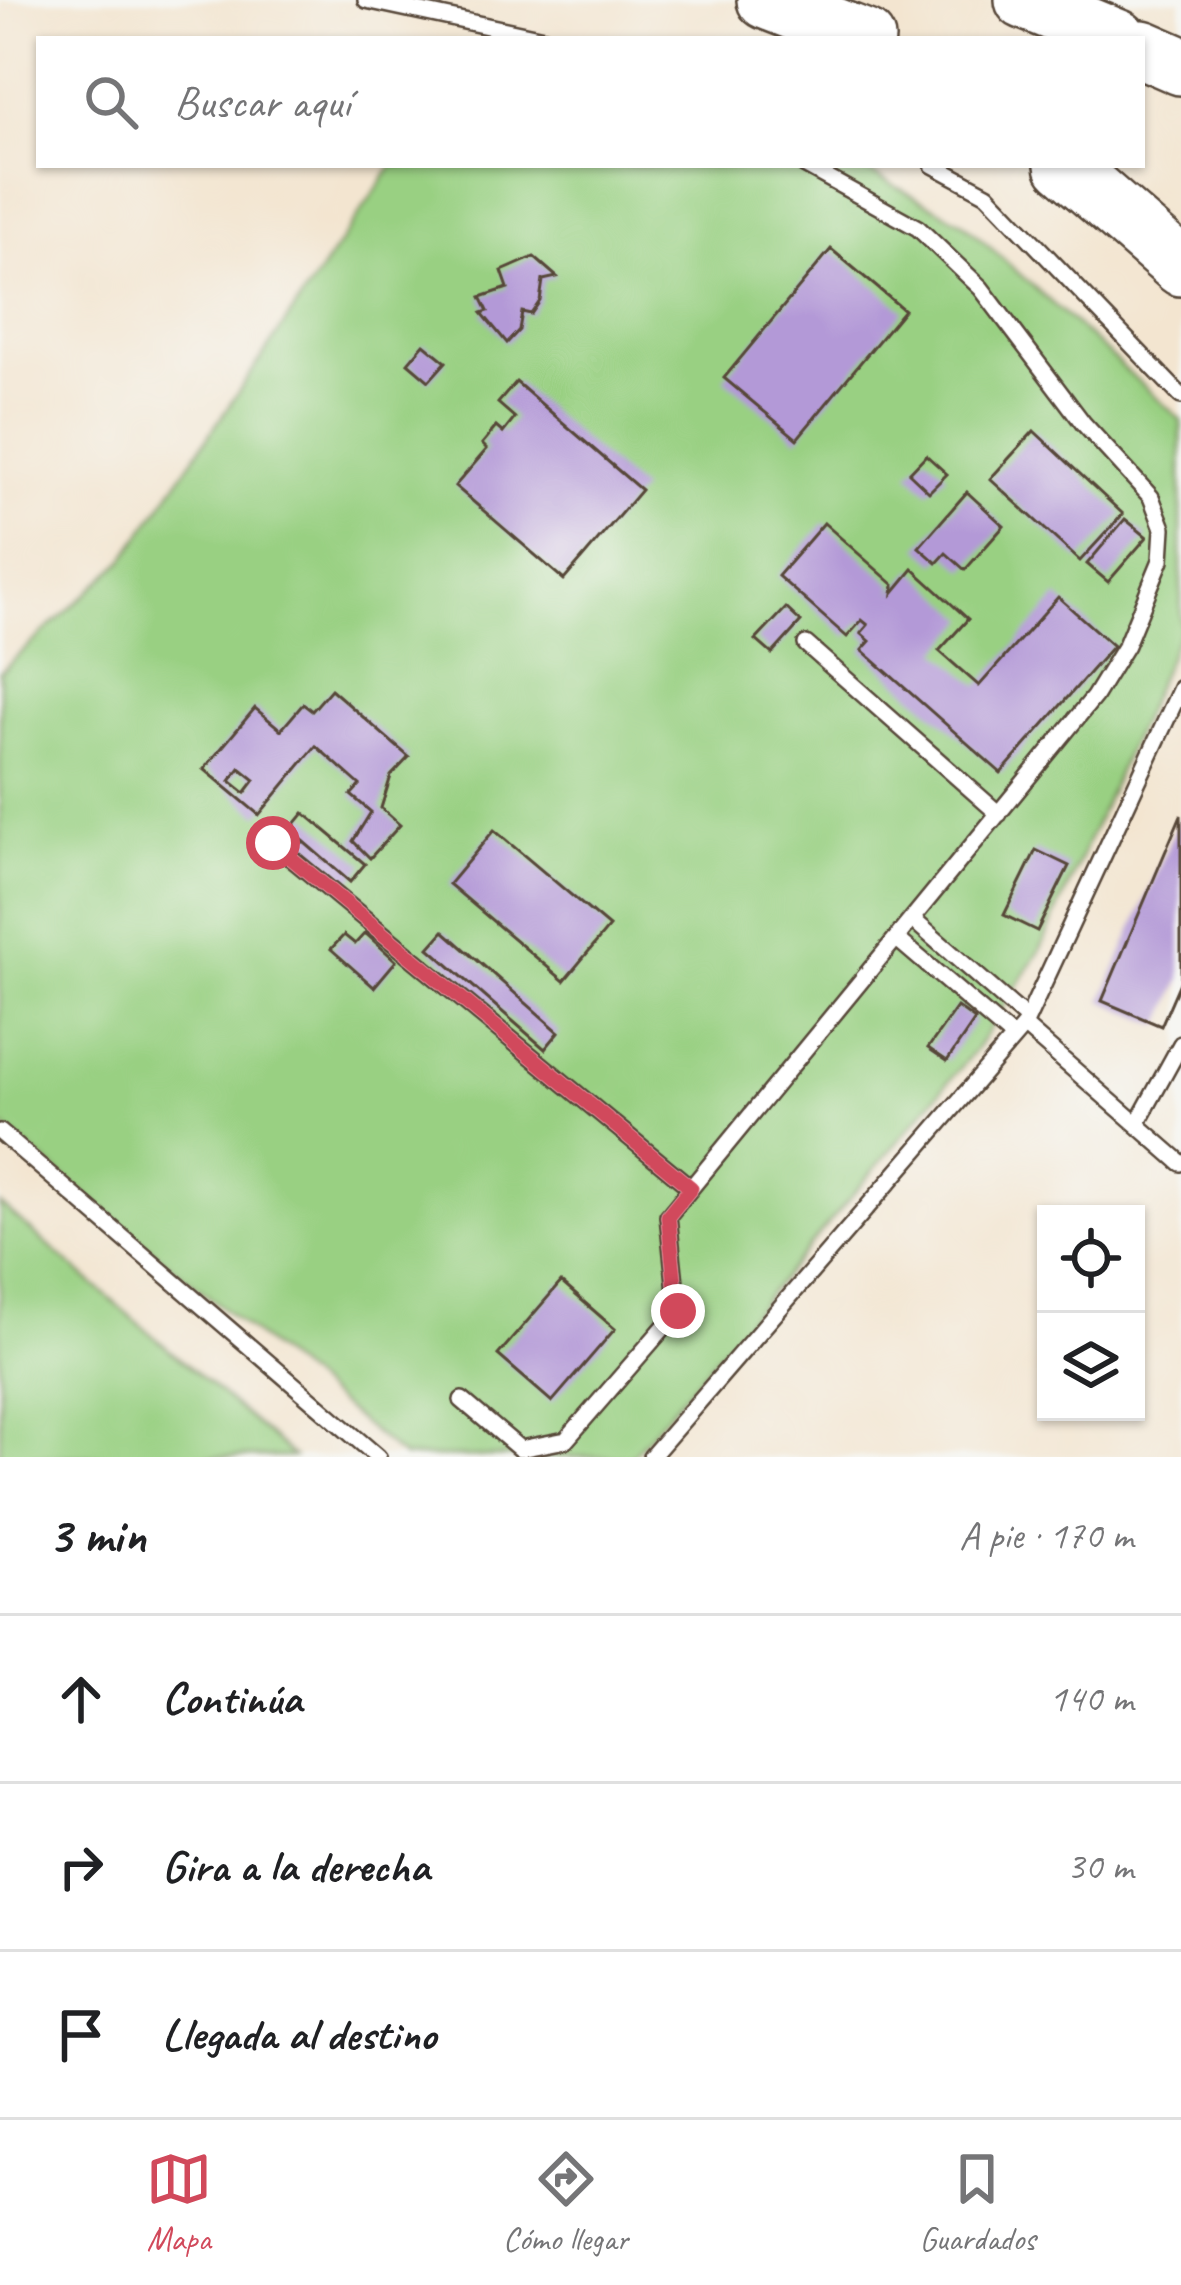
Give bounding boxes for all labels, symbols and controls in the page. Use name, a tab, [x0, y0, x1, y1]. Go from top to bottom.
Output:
search box	[36, 36, 1145, 168]
icon: search	[78, 69, 144, 135]
text: Buscar aquí	[174, 74, 350, 131]
route start	[246, 816, 300, 870]
map controls	[1037, 1205, 1145, 1421]
button: locate	[1037, 1205, 1145, 1313]
route end	[651, 1284, 705, 1338]
button: layers	[1037, 1313, 1145, 1421]
text: 3 min	[48, 1503, 146, 1567]
text: A pie · 170 m	[959, 1511, 1133, 1560]
icon: ahead	[48, 1666, 114, 1732]
text: Continúa	[162, 1670, 302, 1727]
text: 140 m	[1049, 1674, 1133, 1723]
icon: right	[48, 1834, 114, 1900]
text: Gira a la derecha	[162, 1838, 429, 1895]
text: 30 m	[1067, 1842, 1133, 1891]
icon: arrive	[48, 2002, 114, 2068]
text: Llegada al destino	[162, 2006, 436, 2063]
tab: Mapa	[146, 2146, 212, 2260]
tab: Cómo llegar	[503, 2146, 628, 2260]
tab: Guardados	[920, 2146, 1035, 2260]

